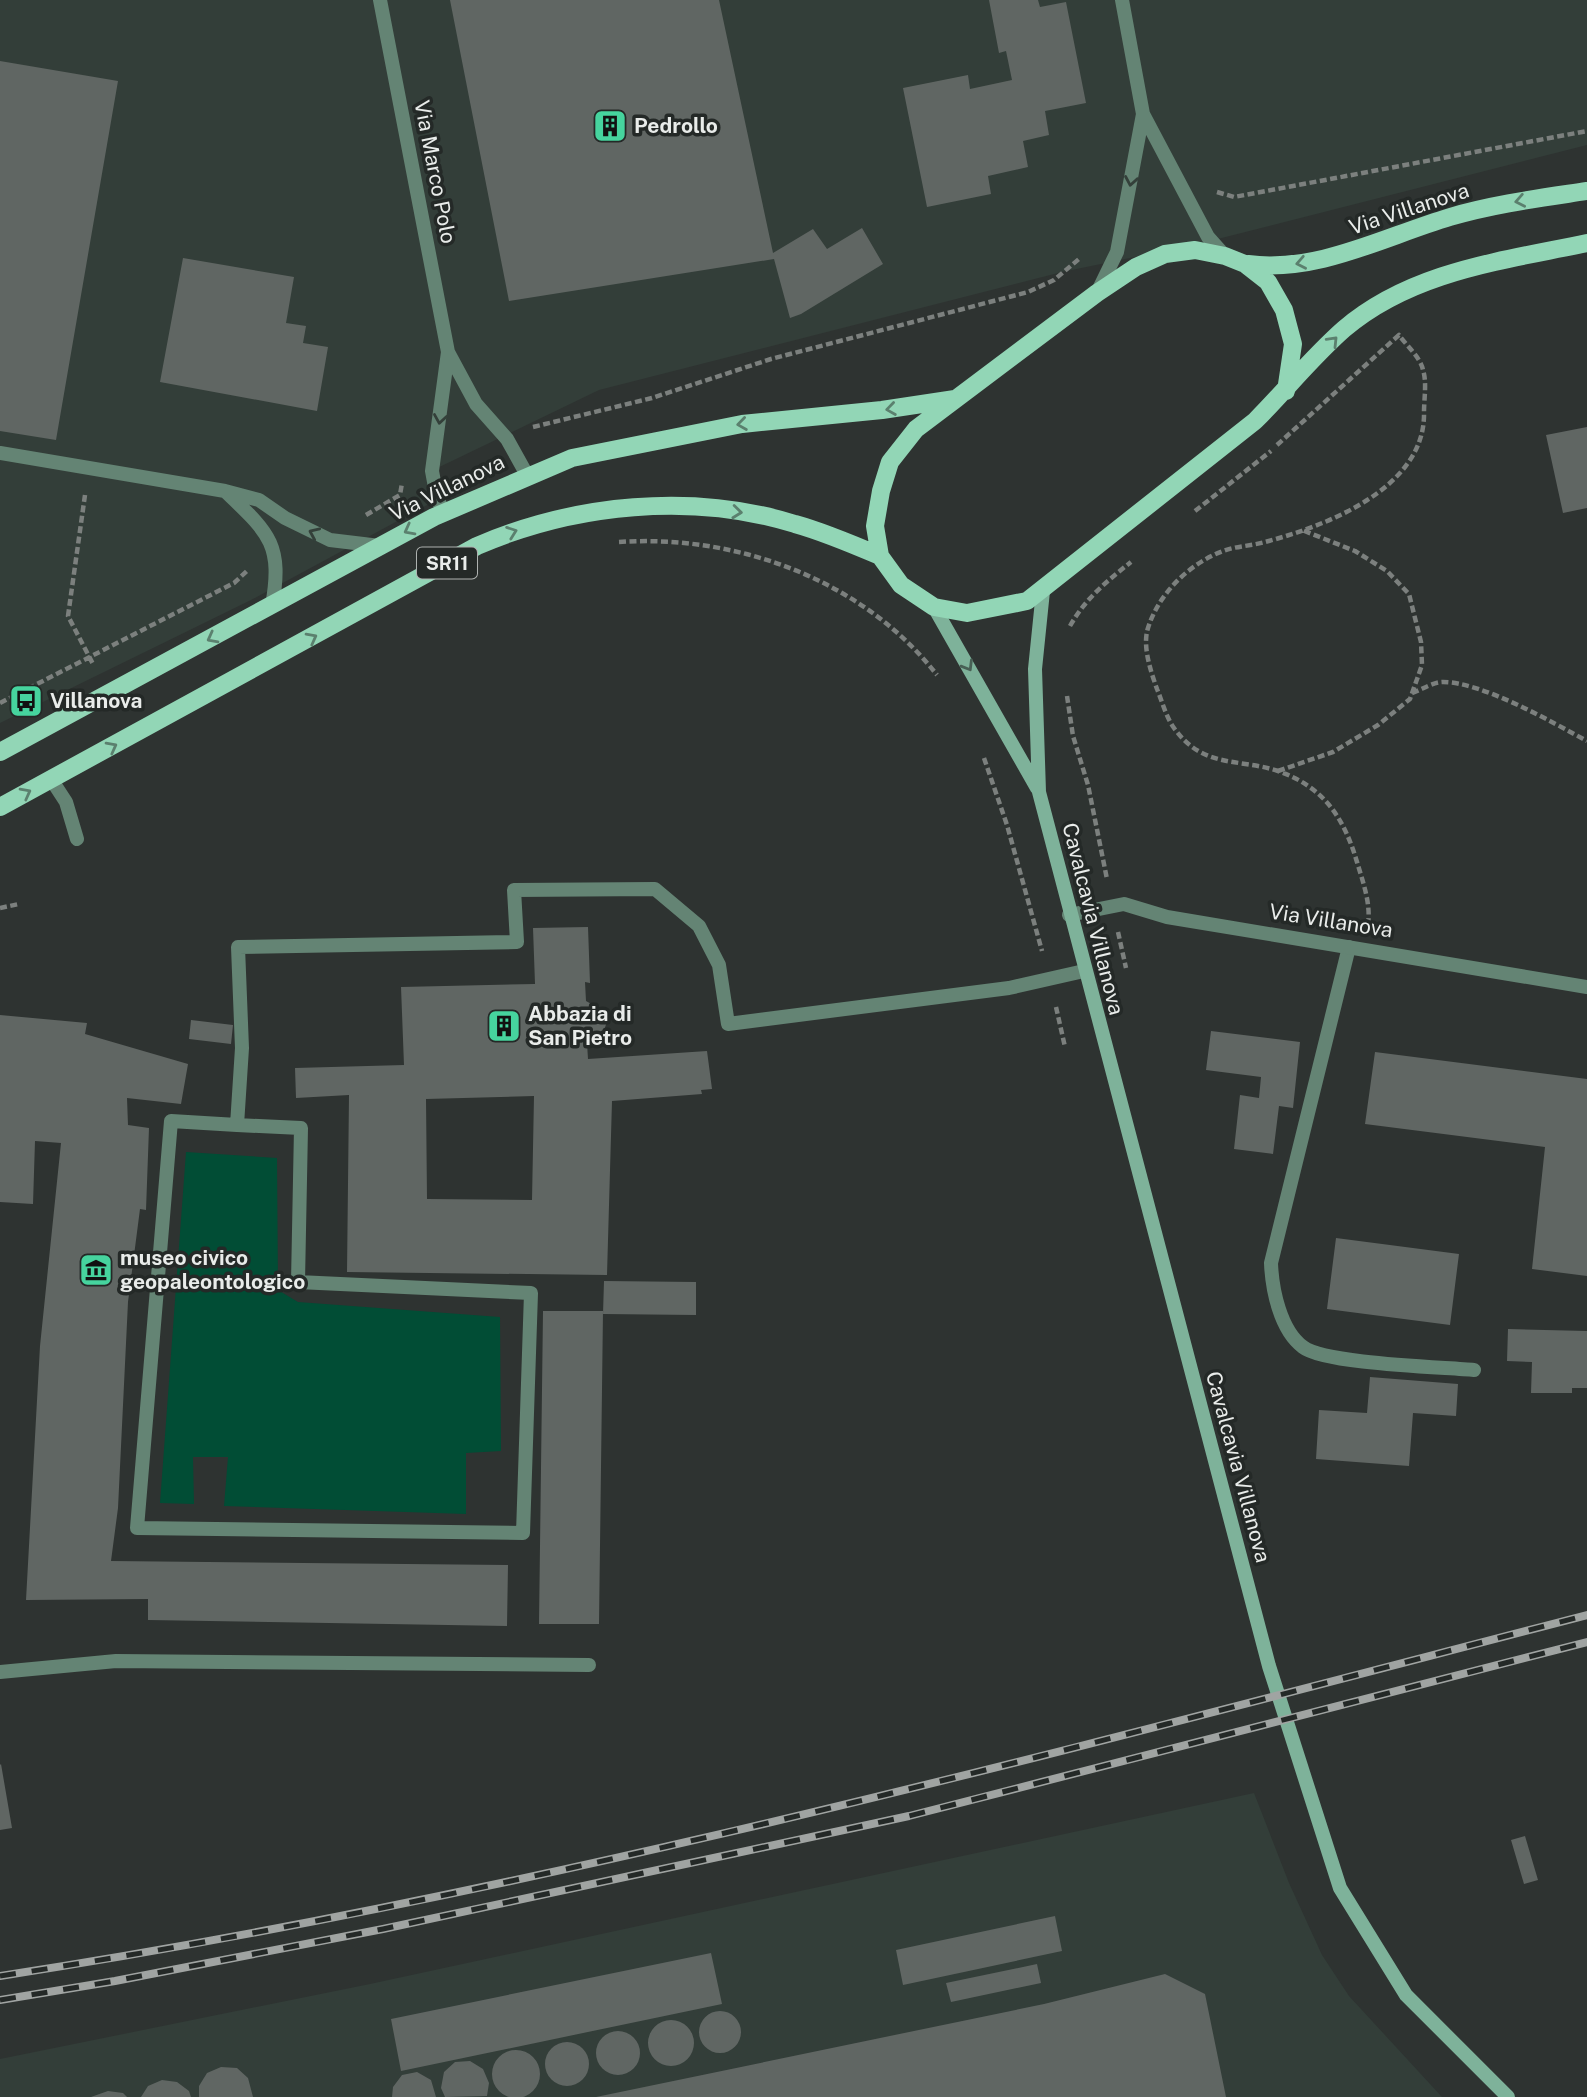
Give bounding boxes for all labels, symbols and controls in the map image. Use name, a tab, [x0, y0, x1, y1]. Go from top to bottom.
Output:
street label: Via Marco Polo	[409, 98, 462, 246]
building icon: Pedrollo	[591, 107, 629, 145]
place label: Pedrollo	[634, 113, 718, 138]
one-way arrow	[1124, 175, 1139, 187]
street label: Via Villanova	[1346, 177, 1472, 240]
one-way arrow	[1514, 193, 1526, 208]
one-way arrow	[1295, 255, 1307, 270]
one-way arrow	[1324, 336, 1337, 349]
one-way arrow	[885, 401, 897, 416]
one-way arrow	[432, 413, 447, 425]
one-way arrow	[736, 416, 748, 431]
street label: Via Villanova	[385, 449, 508, 526]
one-way arrow	[731, 504, 742, 519]
one-way arrow	[404, 522, 416, 536]
one-way arrow	[506, 526, 518, 540]
one-way arrow	[309, 527, 321, 541]
road number: SR11	[417, 548, 477, 578]
one-way arrow	[206, 630, 219, 643]
one-way arrow	[304, 633, 317, 646]
one-way arrow	[960, 659, 973, 672]
bus stop icon: Villanova	[7, 682, 45, 720]
place label: Villanova	[50, 688, 142, 713]
one-way arrow	[104, 741, 117, 755]
one-way arrow	[19, 788, 31, 801]
street label: Cavalcavia Villanova	[1058, 820, 1129, 1017]
street label: Via Villanova	[1268, 898, 1395, 943]
place label: Abbazia di San Pietro	[528, 1001, 632, 1050]
building icon: Abbazia di San Pietro	[485, 1007, 523, 1045]
place label: museo civico geopaleontologico	[120, 1245, 305, 1294]
museum icon: museo civico geopaleontologico	[77, 1251, 115, 1289]
street label: Cavalcavia Villanova	[1201, 1368, 1276, 1565]

